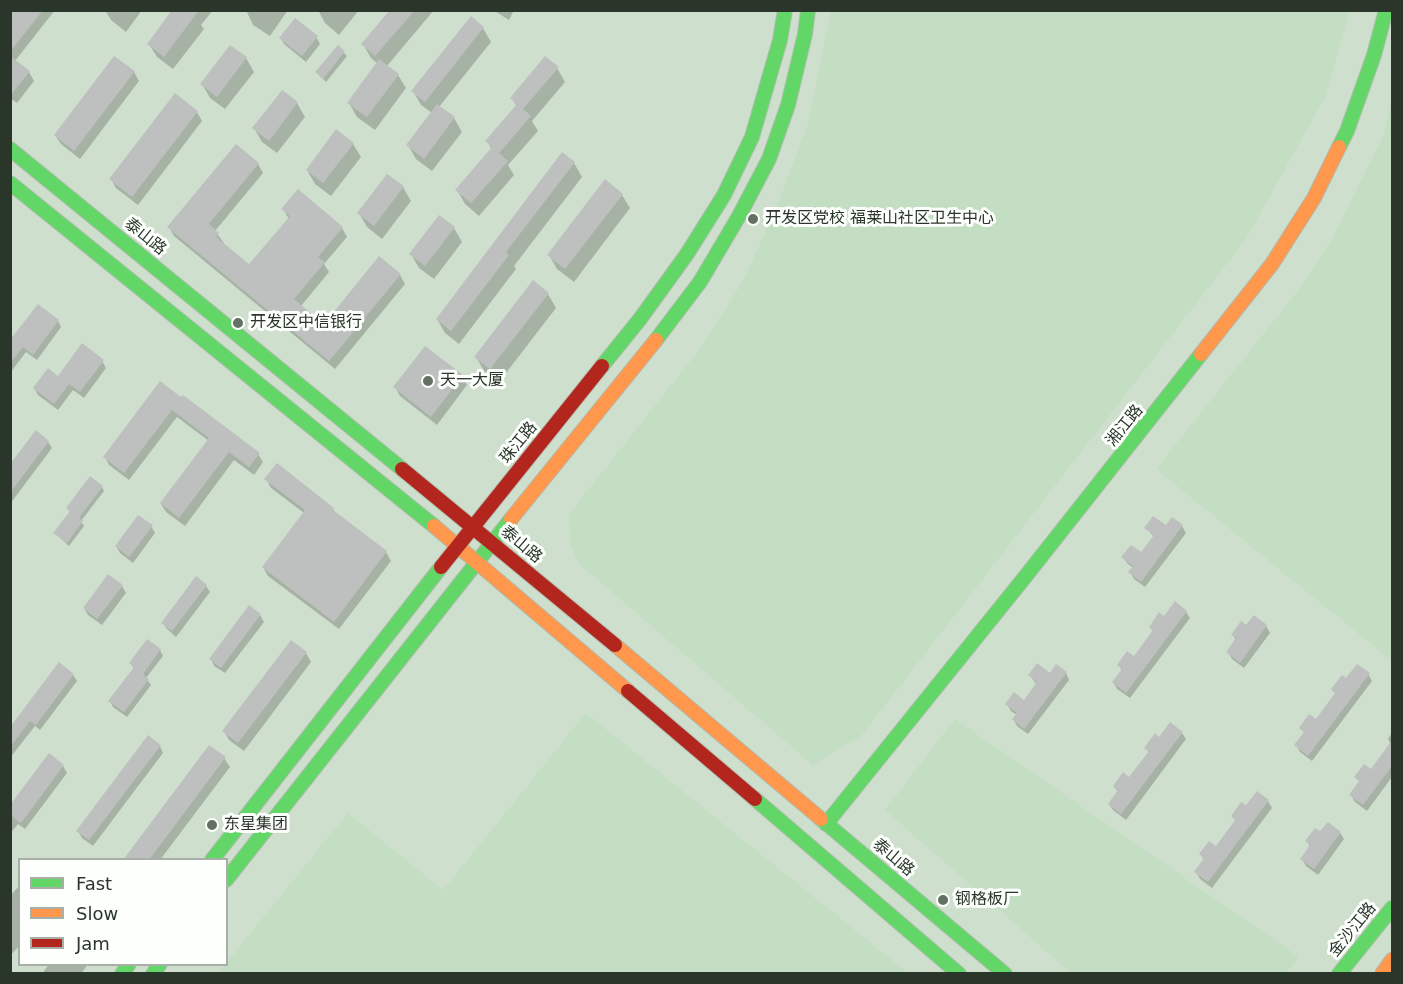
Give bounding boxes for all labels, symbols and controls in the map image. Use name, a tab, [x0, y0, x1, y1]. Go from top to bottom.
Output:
place label: 开发区党校 福莱山社区卫生中心	[765, 209, 994, 229]
marker: 开发区党校 福莱山社区卫生中心	[746, 212, 760, 226]
street label: 泰山路	[120, 214, 170, 260]
place label: 开发区中信银行	[250, 313, 362, 333]
marker: 开发区中信银行	[231, 316, 245, 330]
place label: 天一大厦	[440, 371, 504, 391]
marker: 天一大厦	[421, 374, 435, 388]
street label: 湘江路	[1102, 401, 1148, 451]
street label: 珠江路	[496, 418, 542, 468]
street label: 泰山路	[496, 522, 546, 568]
place label: 东星集团	[224, 815, 288, 835]
marker: 东星集团	[205, 818, 219, 832]
street label: 泰山路	[868, 835, 918, 881]
legend	[18, 858, 228, 966]
text: Fast	[76, 873, 112, 894]
place label: 钢格板厂	[955, 890, 1019, 910]
marker: 钢格板厂	[936, 893, 950, 907]
street label: 金沙江路	[1325, 899, 1381, 961]
text: Slow	[76, 903, 118, 924]
text: Jam	[76, 933, 110, 954]

